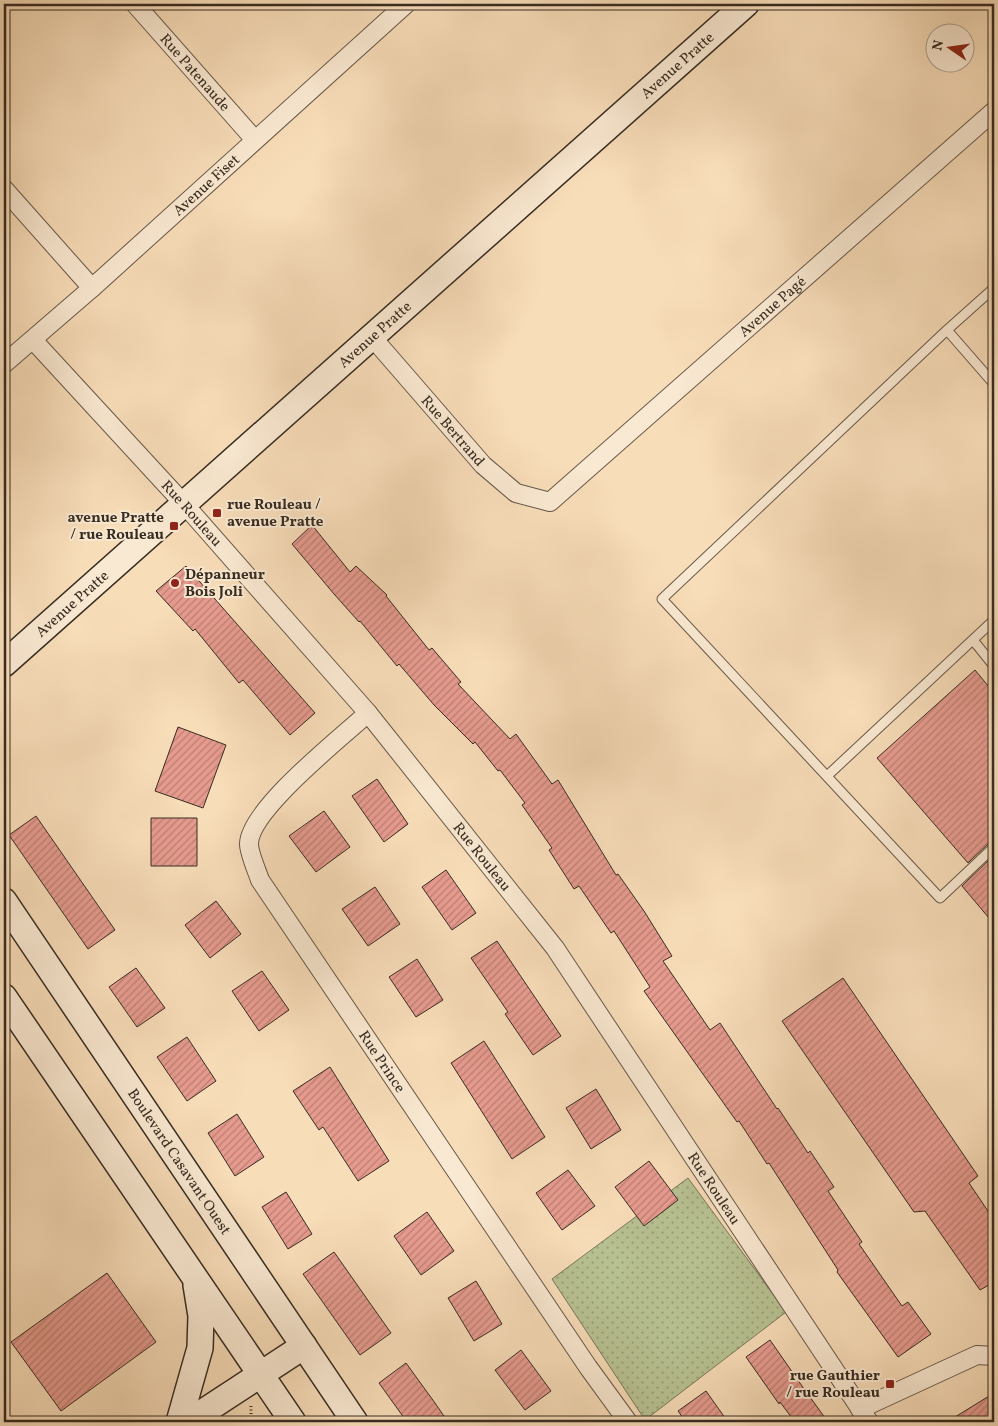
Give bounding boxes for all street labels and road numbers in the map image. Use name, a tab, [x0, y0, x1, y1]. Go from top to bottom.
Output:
street label: Avenue Pratte	[637, 28, 719, 105]
street label: Rue Patenaude	[154, 30, 234, 117]
street label: Avenue Fiset	[169, 150, 245, 222]
street label: Avenue Pagé	[735, 272, 811, 343]
street label: Avenue Pratte	[334, 297, 417, 374]
street label: Rue Bertrand	[415, 391, 489, 472]
street label: Rue Rouleau	[155, 476, 226, 552]
street label: Avenue Pratte	[32, 566, 114, 643]
street label: Rue Rouleau	[447, 819, 515, 897]
street label: Rue Prince	[352, 1027, 410, 1098]
street label: Boulevard Casavant Ouest	[121, 1085, 235, 1239]
street label: Rue Rouleau	[681, 1149, 745, 1230]

